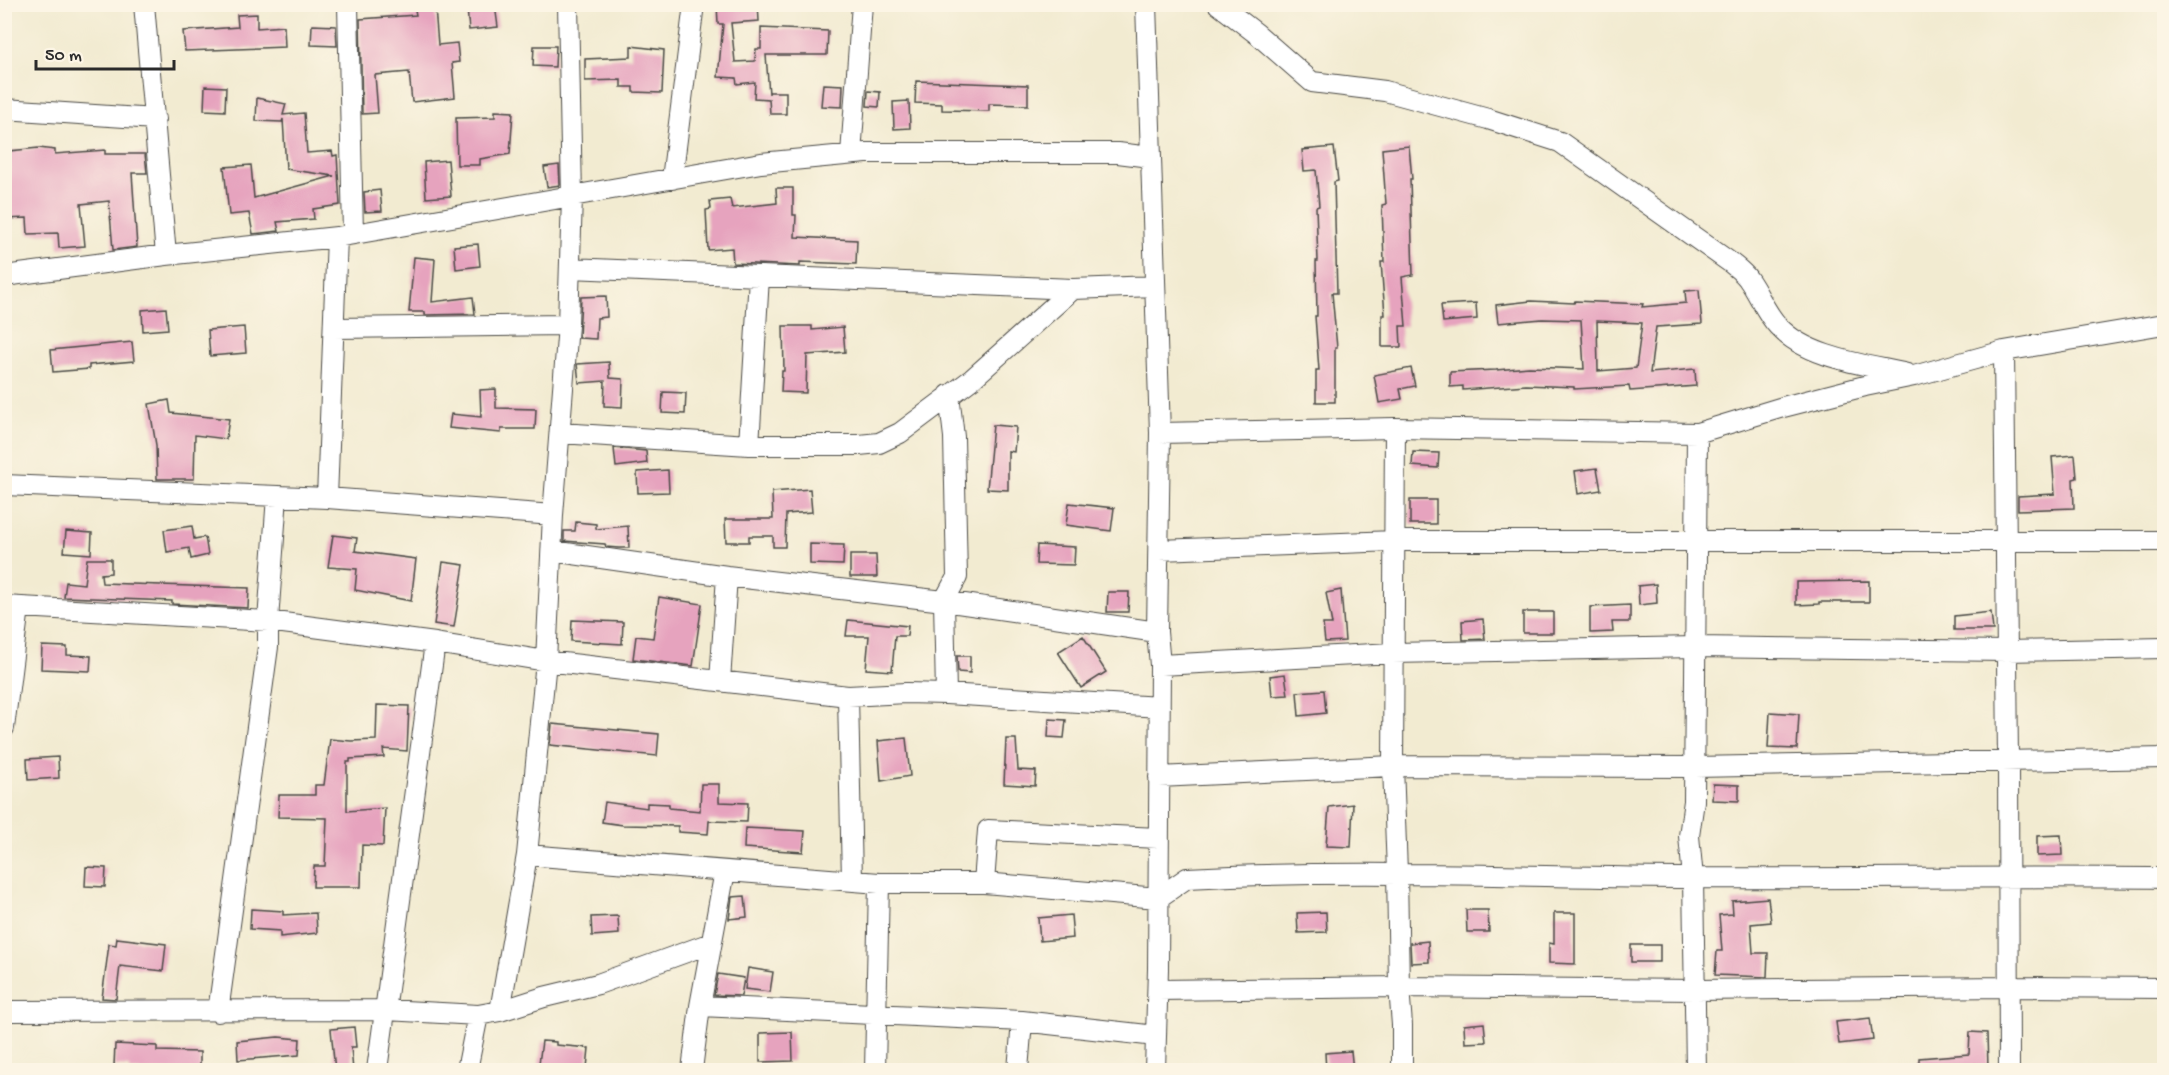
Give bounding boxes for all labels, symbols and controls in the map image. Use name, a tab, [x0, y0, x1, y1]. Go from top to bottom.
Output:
scale bar	[36, 33, 174, 71]
text: 50 m	[45, 46, 82, 67]

